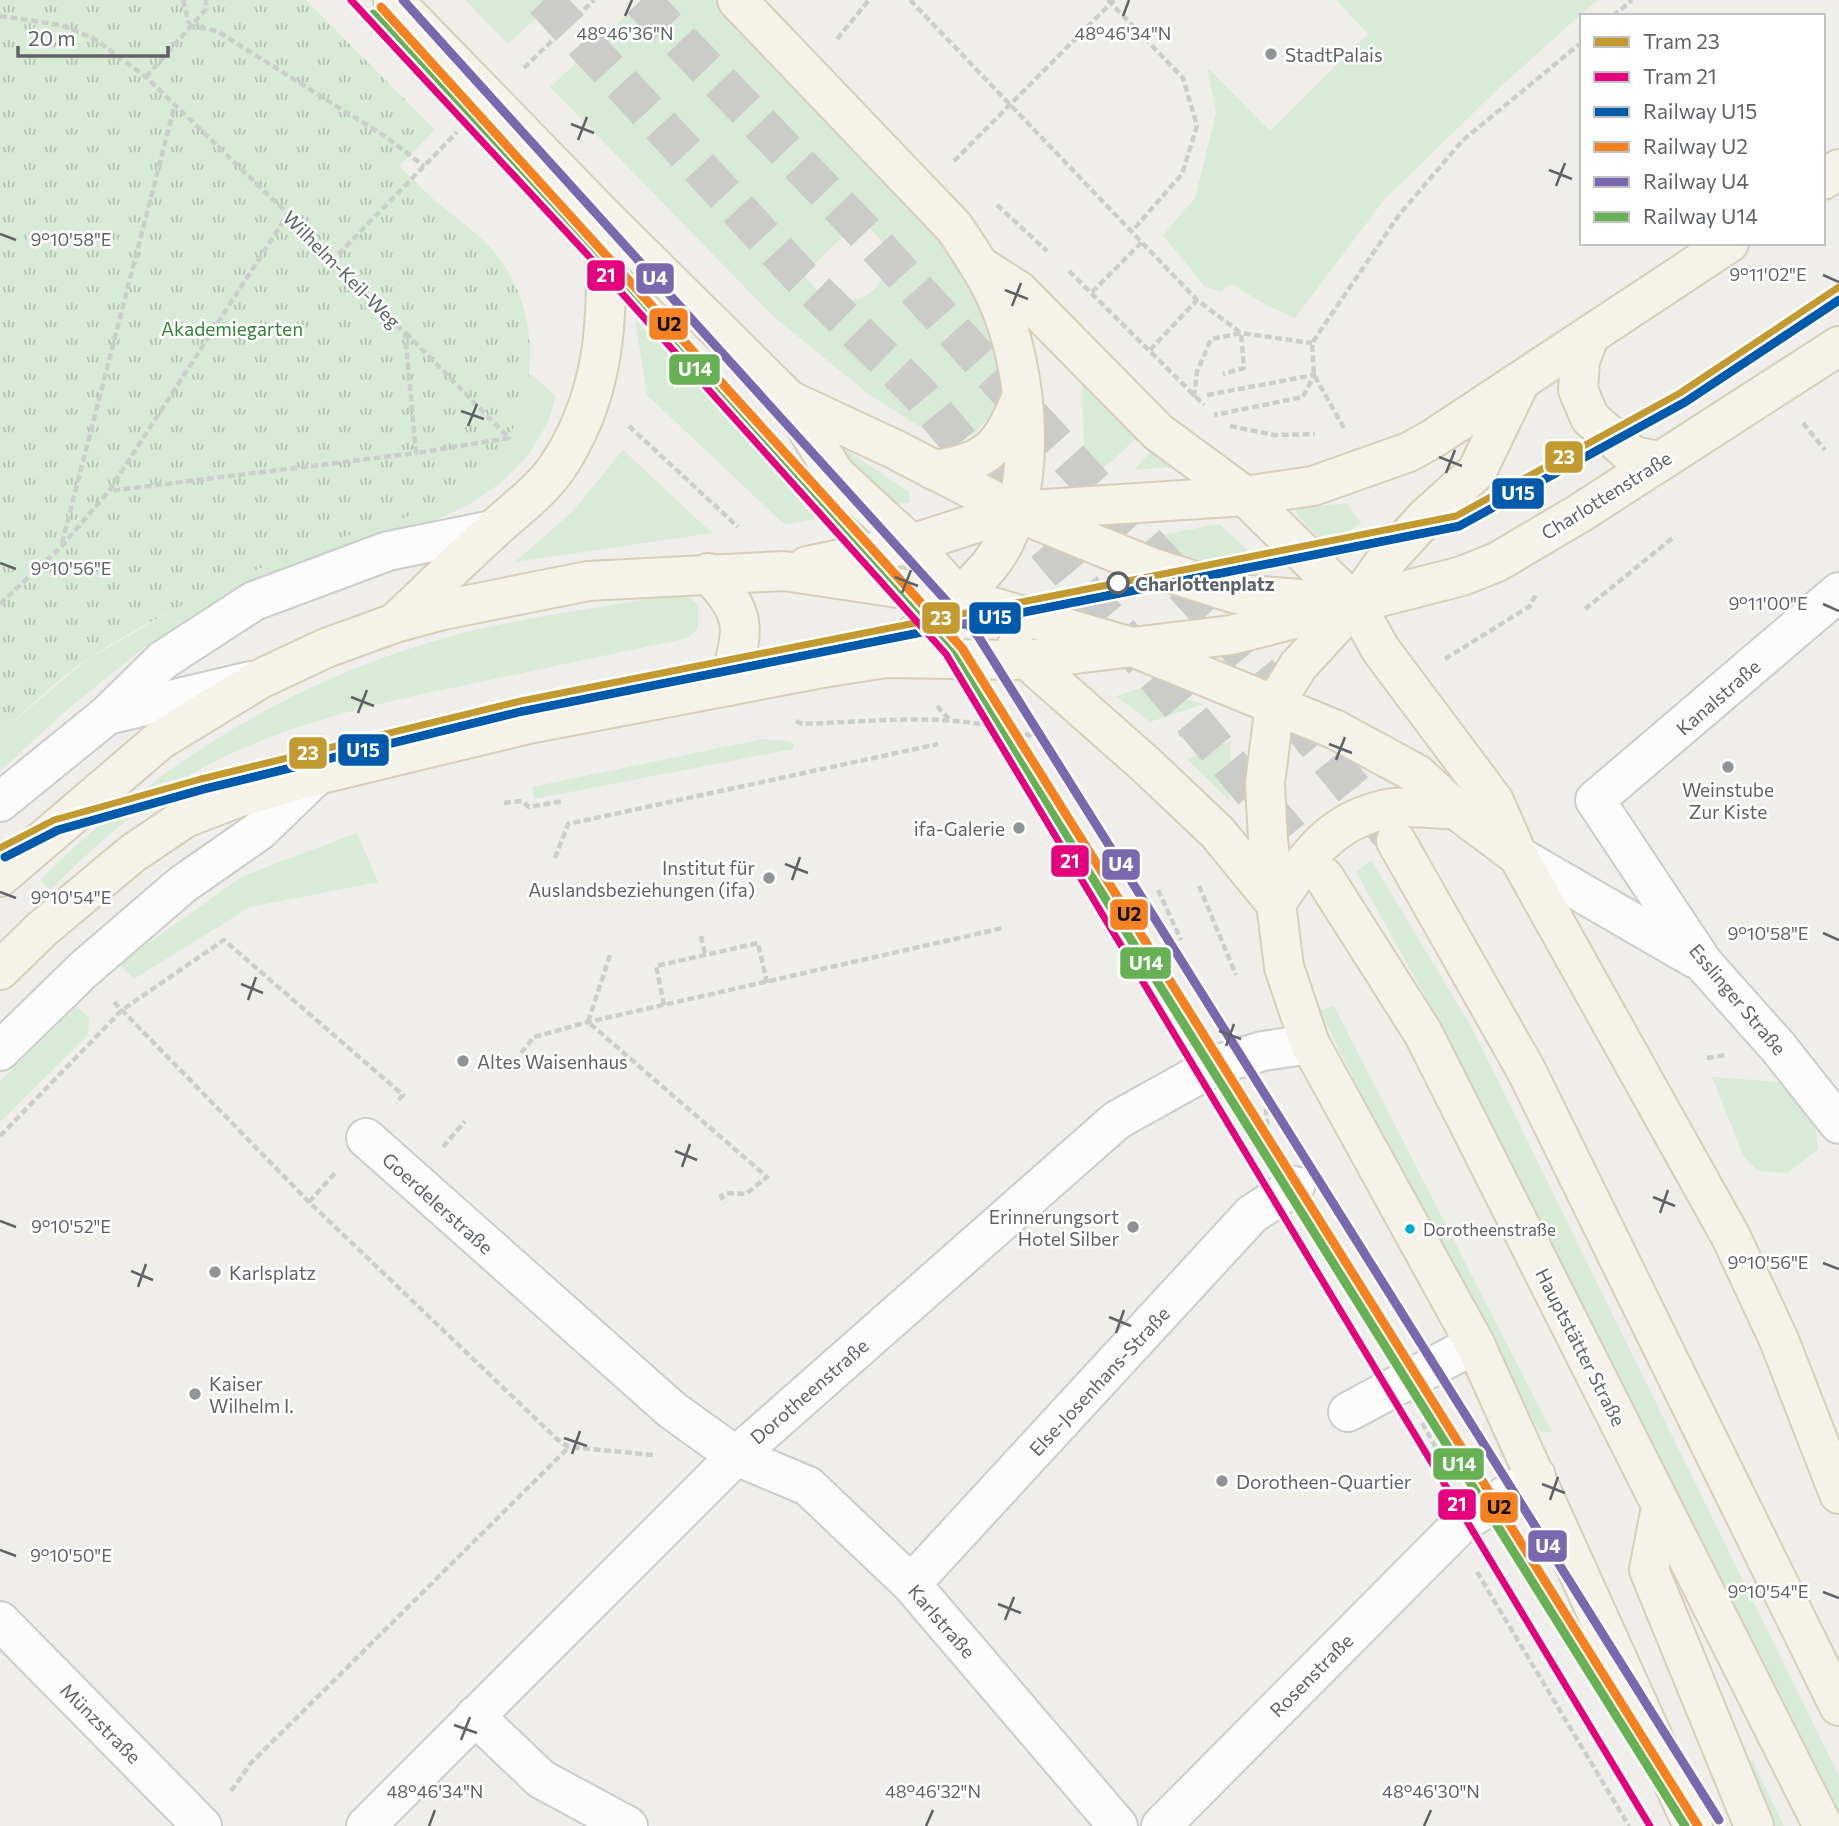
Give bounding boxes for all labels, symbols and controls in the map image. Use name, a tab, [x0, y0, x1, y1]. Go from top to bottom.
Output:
scale bar	[18, 14, 168, 58]
legend	[1580, 14, 1825, 245]
text: 48°46'36"N	[577, 22, 673, 44]
text: 48°46'34"N	[1075, 22, 1171, 44]
text: 20 m	[28, 25, 76, 50]
text: Tram 23	[1643, 28, 1720, 53]
place label: StadtPalais	[1285, 43, 1383, 66]
marker: StadtPalais	[1263, 46, 1279, 62]
text: Tram 21	[1643, 63, 1717, 88]
text: Railway U15	[1643, 98, 1757, 123]
text: Railway U2	[1643, 133, 1748, 158]
text: Railway U4	[1643, 168, 1749, 193]
text: Railway U14	[1643, 203, 1758, 228]
street label: Wilhelm-Keil-Weg	[278, 205, 406, 333]
text: 9°10'58"E	[30, 228, 112, 250]
line badge: 21	[586, 259, 626, 292]
line badge: U4	[635, 262, 675, 295]
text: 21	[596, 263, 616, 286]
text: 9°11'02"E	[1729, 263, 1807, 285]
text: U4	[642, 266, 668, 289]
line badge: U2	[648, 307, 689, 341]
text: U2	[657, 312, 681, 335]
park label: Akademiegarten	[161, 317, 303, 340]
line badge: U14	[668, 353, 721, 386]
text: U14	[678, 357, 712, 380]
line badge: 23	[1544, 440, 1584, 474]
text: 23	[1553, 445, 1575, 468]
street label: Charlottenstraße	[1537, 446, 1675, 544]
line badge: U15	[1491, 477, 1545, 510]
text: U15	[1501, 481, 1535, 504]
text: 9°10'56"E	[30, 557, 112, 579]
marker: Charlottenplatz	[1107, 572, 1129, 594]
place label: Charlottenplatz	[1135, 572, 1275, 595]
text: 9°11'00"E	[1728, 592, 1808, 614]
line badge: 23	[921, 601, 961, 635]
line badge: U15	[968, 601, 1022, 635]
text: U15	[978, 605, 1012, 628]
text: 23	[930, 606, 952, 629]
street label: Kanalstraße	[1671, 654, 1765, 740]
line badge: U15	[337, 733, 390, 767]
line badge: 23	[288, 736, 328, 770]
text: U15	[346, 738, 380, 761]
text: 23	[297, 741, 319, 764]
marker: Weinstube Zur Kiste	[1720, 759, 1736, 775]
place label: Weinstube Zur Kiste	[1682, 778, 1774, 823]
place label: ifa-Galerie	[914, 817, 1005, 840]
marker: ifa-Galerie	[1011, 820, 1027, 836]
line badge: 21	[1050, 844, 1090, 878]
line badge: U4	[1101, 848, 1141, 881]
text: 21	[1060, 849, 1080, 872]
text: U4	[1108, 852, 1134, 875]
place label: Institut für Auslandsbeziehungen (ifa)	[528, 856, 755, 901]
marker: Institut für Auslandsbeziehungen (ifa)	[761, 870, 777, 886]
text: 9°10'54"E	[31, 886, 111, 908]
line badge: U2	[1109, 898, 1149, 931]
text: U2	[1117, 902, 1141, 925]
text: 9°10'58"E	[1727, 922, 1809, 944]
street label: Esslinger Straße	[1685, 939, 1791, 1059]
line badge: U14	[1119, 946, 1172, 980]
text: U14	[1129, 951, 1163, 974]
place label: Altes Waisenhaus	[477, 1050, 628, 1073]
marker: Altes Waisenhaus	[455, 1053, 471, 1069]
street label: Goerdelerstraße	[378, 1147, 498, 1259]
place label: Erinnerungsort Hotel Silber	[989, 1205, 1119, 1250]
text: 9°10'52"E	[31, 1215, 111, 1237]
marker: Erinnerungsort Hotel Silber	[1125, 1219, 1141, 1235]
place label: Dorotheenstraße	[1423, 1219, 1556, 1240]
marker: Dorotheenstraße	[1403, 1222, 1417, 1236]
text: 9°10'56"E	[1727, 1251, 1809, 1273]
place label: Karlsplatz	[229, 1261, 316, 1284]
marker: Karlsplatz	[207, 1264, 223, 1280]
street label: Hauptstätter Straße	[1531, 1264, 1631, 1430]
street label: Else-Josenhans-Straße	[1024, 1302, 1174, 1460]
street label: Dorotheenstraße	[745, 1334, 873, 1448]
place label: Kaiser Wilhelm I.	[209, 1372, 294, 1417]
marker: Kaiser Wilhelm I.	[187, 1386, 203, 1402]
line badge: U14	[1432, 1447, 1485, 1481]
text: U14	[1442, 1452, 1476, 1475]
place label: Dorotheen-Quartier	[1236, 1470, 1412, 1493]
marker: Dorotheen-Quartier	[1214, 1473, 1230, 1489]
line badge: 21	[1437, 1488, 1477, 1521]
line badge: U2	[1479, 1491, 1519, 1524]
text: 21	[1447, 1492, 1467, 1515]
text: U2	[1487, 1495, 1511, 1518]
line badge: U4	[1527, 1529, 1568, 1563]
text: U4	[1535, 1534, 1561, 1557]
text: 9°10'50"E	[30, 1544, 112, 1566]
street label: Karlstraße	[904, 1579, 980, 1663]
text: 9°10'54"E	[1728, 1580, 1808, 1602]
street label: Rosenstraße	[1265, 1629, 1357, 1721]
street label: Münzstraße	[56, 1678, 146, 1768]
text: 48°46'34"N	[387, 1780, 483, 1802]
text: 48°46'32"N	[885, 1780, 981, 1802]
text: 48°46'30"N	[1382, 1780, 1480, 1802]

